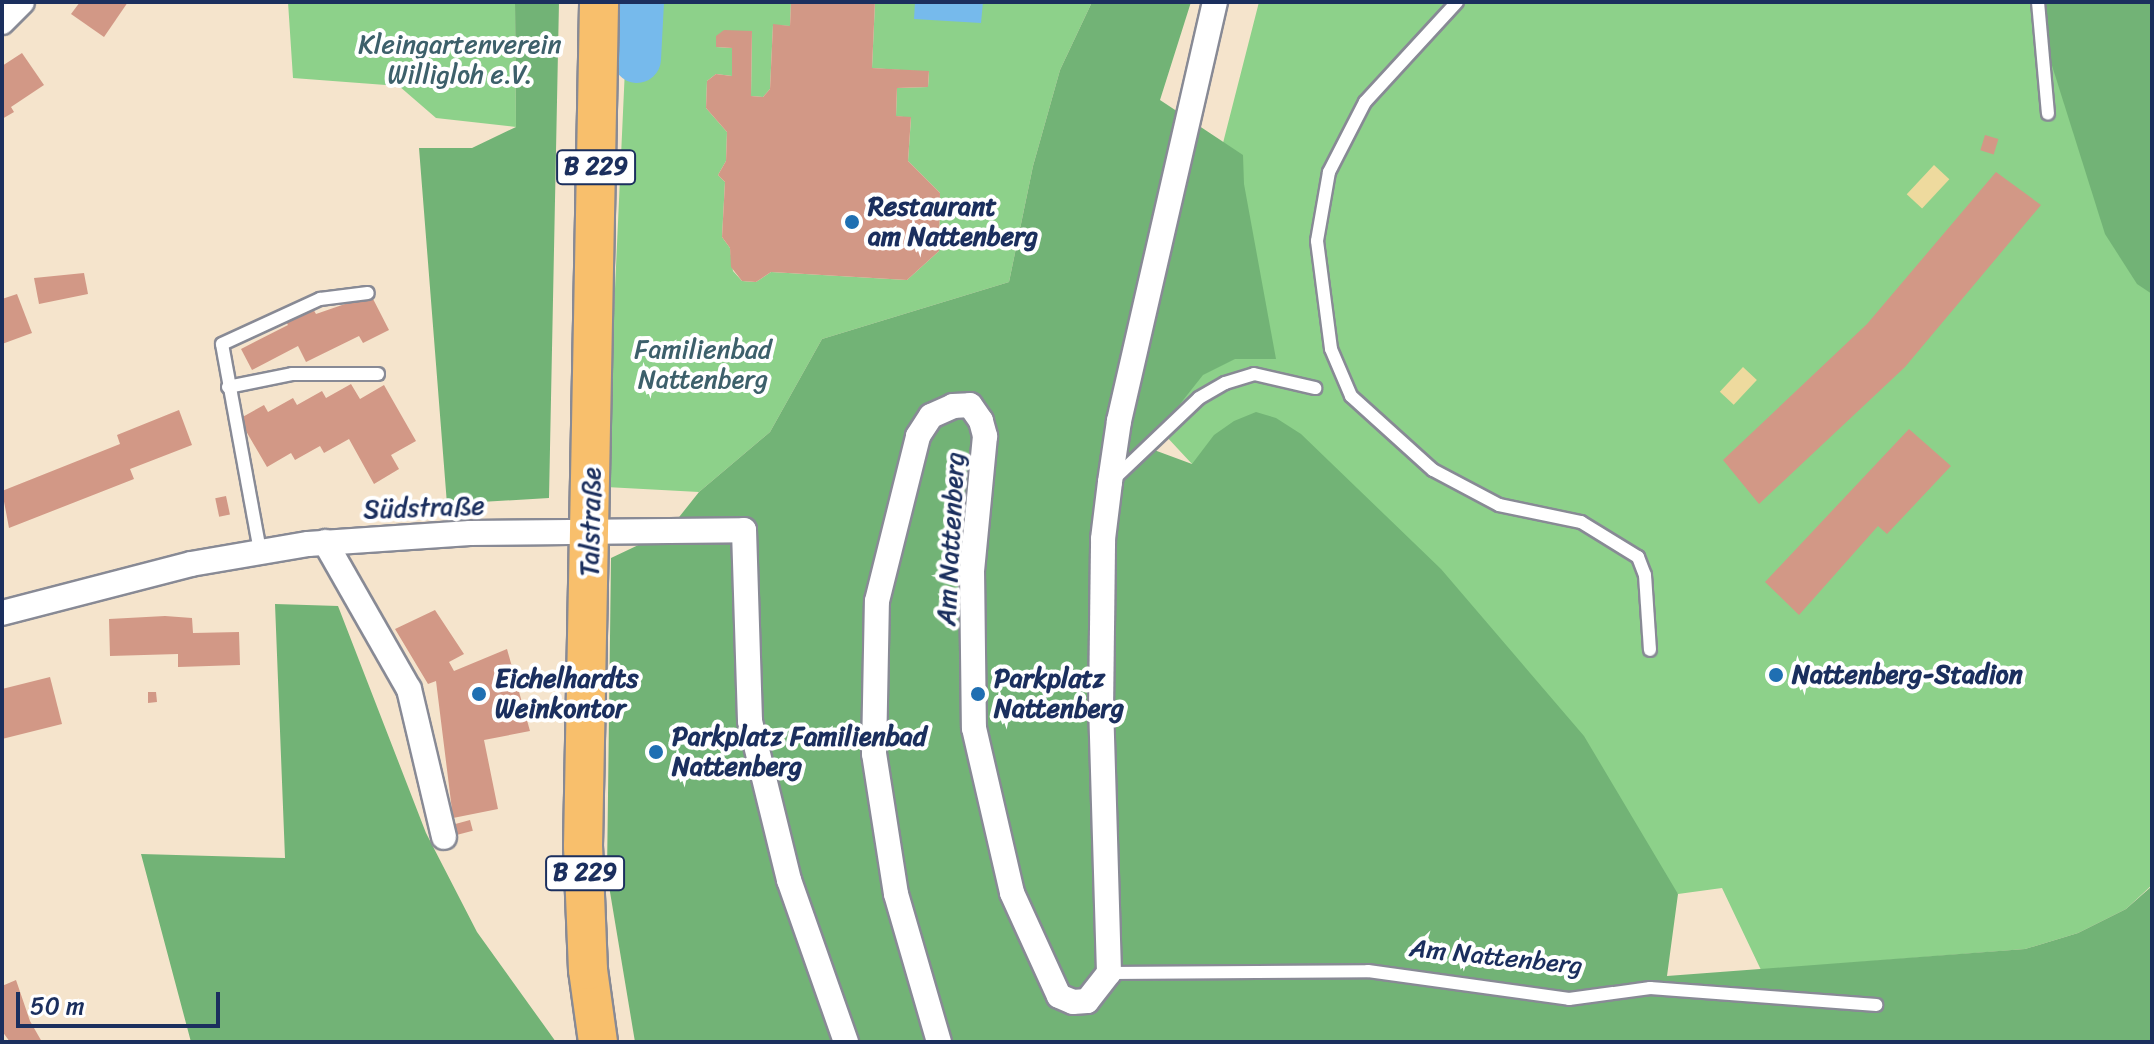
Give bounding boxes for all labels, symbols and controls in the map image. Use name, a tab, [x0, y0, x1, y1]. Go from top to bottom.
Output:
park label: Kleingartenverein Willigloh e.V.	[358, 29, 562, 90]
road number: B 229	[556, 147, 636, 187]
place label: Restaurant am Nattenberg	[868, 191, 1038, 252]
marker: Restaurant am Nattenberg	[843, 213, 861, 231]
park label: Familienbad Nattenberg	[634, 334, 772, 396]
street label: Am Nattenberg	[931, 451, 971, 627]
street label: Talstraße	[574, 467, 608, 577]
street label: Südstraße	[363, 490, 485, 526]
place label: Nattenberg-Stadion	[1792, 659, 2023, 691]
place label: Eichelhardts Weinkontor	[495, 663, 638, 724]
place label: Parkplatz Nattenberg	[994, 663, 1124, 724]
marker: Nattenberg-Stadion	[1767, 666, 1785, 684]
marker: Eichelhardts Weinkontor	[470, 685, 488, 703]
marker: Parkplatz Nattenberg	[969, 685, 987, 703]
place label: Parkplatz Familienbad Nattenberg	[672, 721, 927, 782]
marker: Parkplatz Familienbad Nattenberg	[647, 743, 665, 761]
road number: B 229	[545, 853, 625, 893]
street label: Am Nattenberg	[1408, 932, 1584, 982]
scale bar	[20, 976, 224, 1026]
text: 50 m	[30, 985, 85, 1027]

